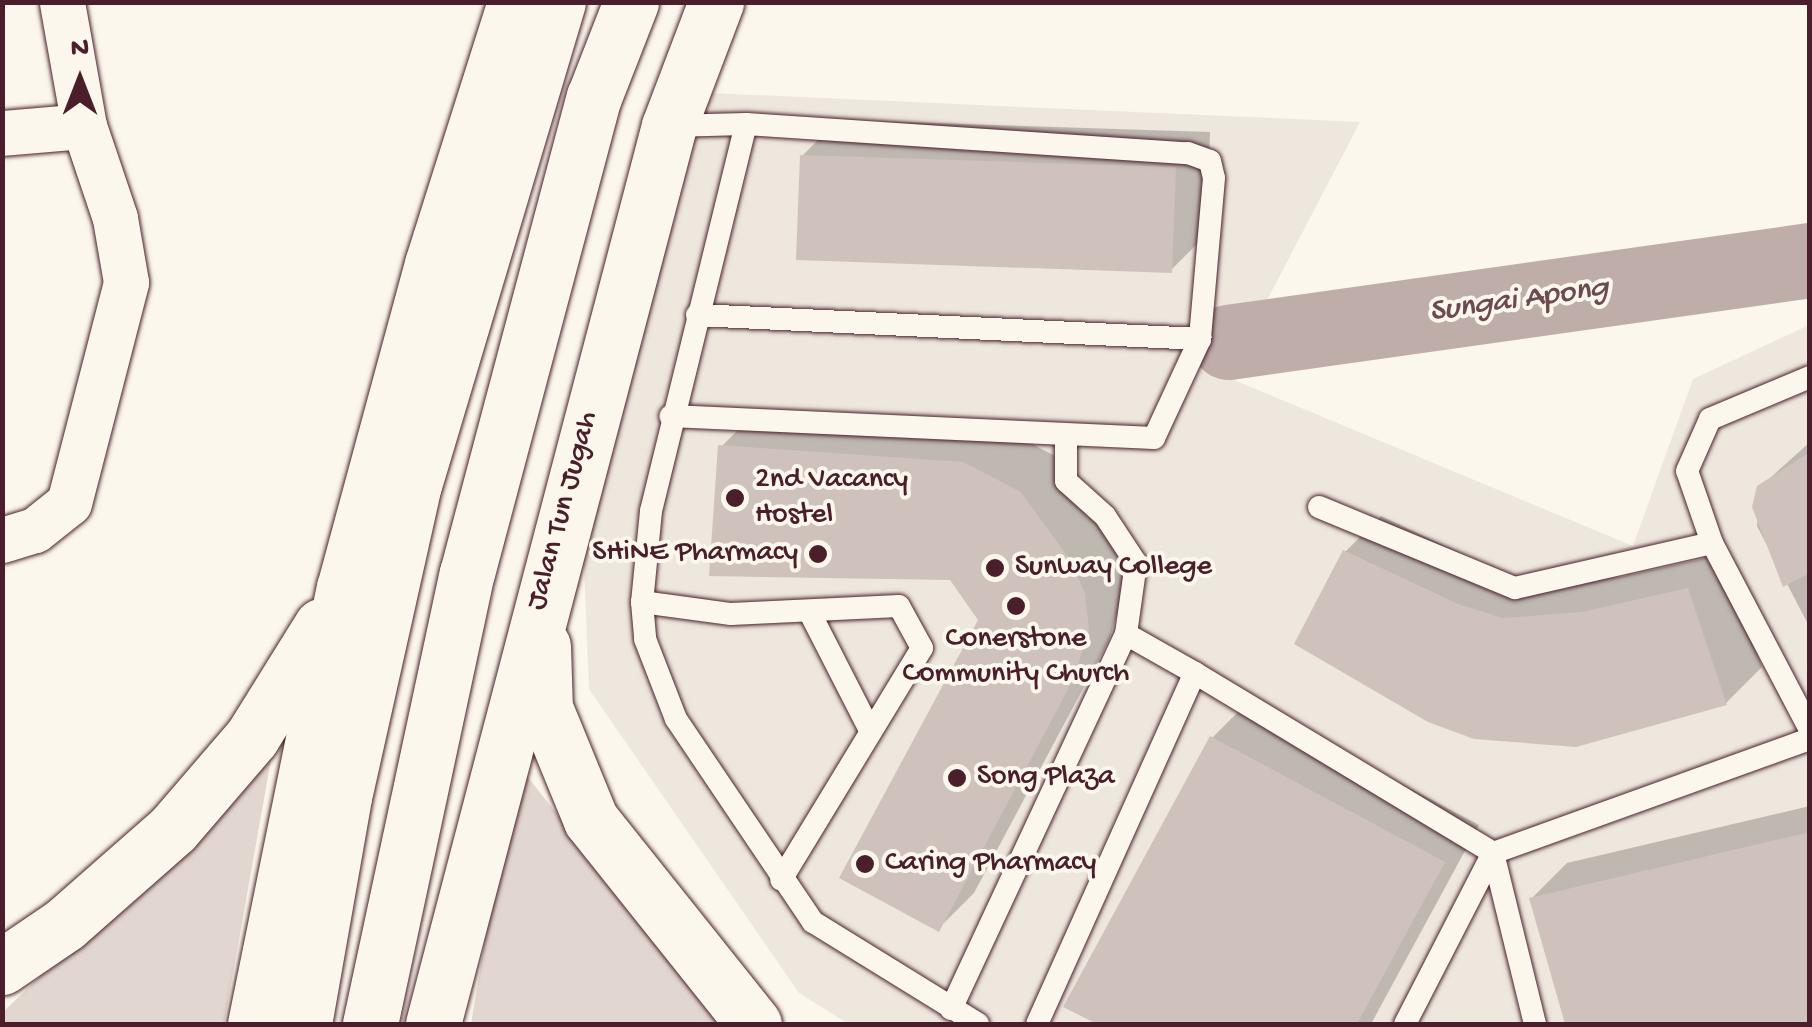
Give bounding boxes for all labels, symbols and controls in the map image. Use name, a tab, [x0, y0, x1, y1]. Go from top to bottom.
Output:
north arrow	[30, 30, 130, 130]
text: N	[71, 33, 89, 66]
water label: Sungai Apong	[1427, 269, 1611, 333]
street label: Jalan Tun Jugah	[520, 408, 608, 614]
place label: 2nd Vacancy Hostel	[755, 463, 908, 534]
marker: 2nd Vacancy Hostel	[724, 487, 746, 509]
place label: SHiNE Pharmacy	[592, 536, 798, 572]
marker: SHiNE Pharmacy	[807, 543, 829, 565]
place label: Sunway College	[1015, 550, 1212, 586]
marker: Sunway College	[984, 557, 1006, 579]
marker: Conerstone Community Church	[1005, 595, 1027, 617]
place label: Conerstone Community Church	[903, 622, 1129, 692]
place label: Song Plaza	[977, 760, 1115, 796]
marker: Song Plaza	[946, 767, 968, 789]
place label: Caring Pharmacy	[885, 846, 1096, 882]
marker: Caring Pharmacy	[854, 853, 876, 875]

